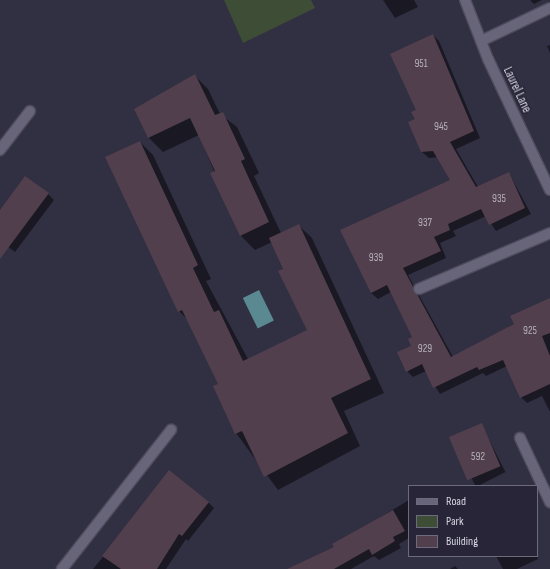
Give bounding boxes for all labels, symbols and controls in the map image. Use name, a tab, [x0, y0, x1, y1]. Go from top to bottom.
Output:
house number: 951	[414, 57, 428, 71]
street label: Laurel Lane	[500, 64, 534, 116]
house number: 945	[434, 120, 448, 134]
house number: 935	[492, 192, 506, 206]
house number: 937	[418, 216, 432, 230]
house number: 939	[369, 251, 383, 265]
house number: 925	[523, 324, 537, 338]
house number: 929	[418, 342, 432, 356]
house number: 592	[471, 450, 485, 464]
legend	[408, 485, 538, 557]
text: Road	[446, 494, 466, 509]
text: Park	[446, 514, 464, 529]
text: Building	[446, 534, 478, 549]

